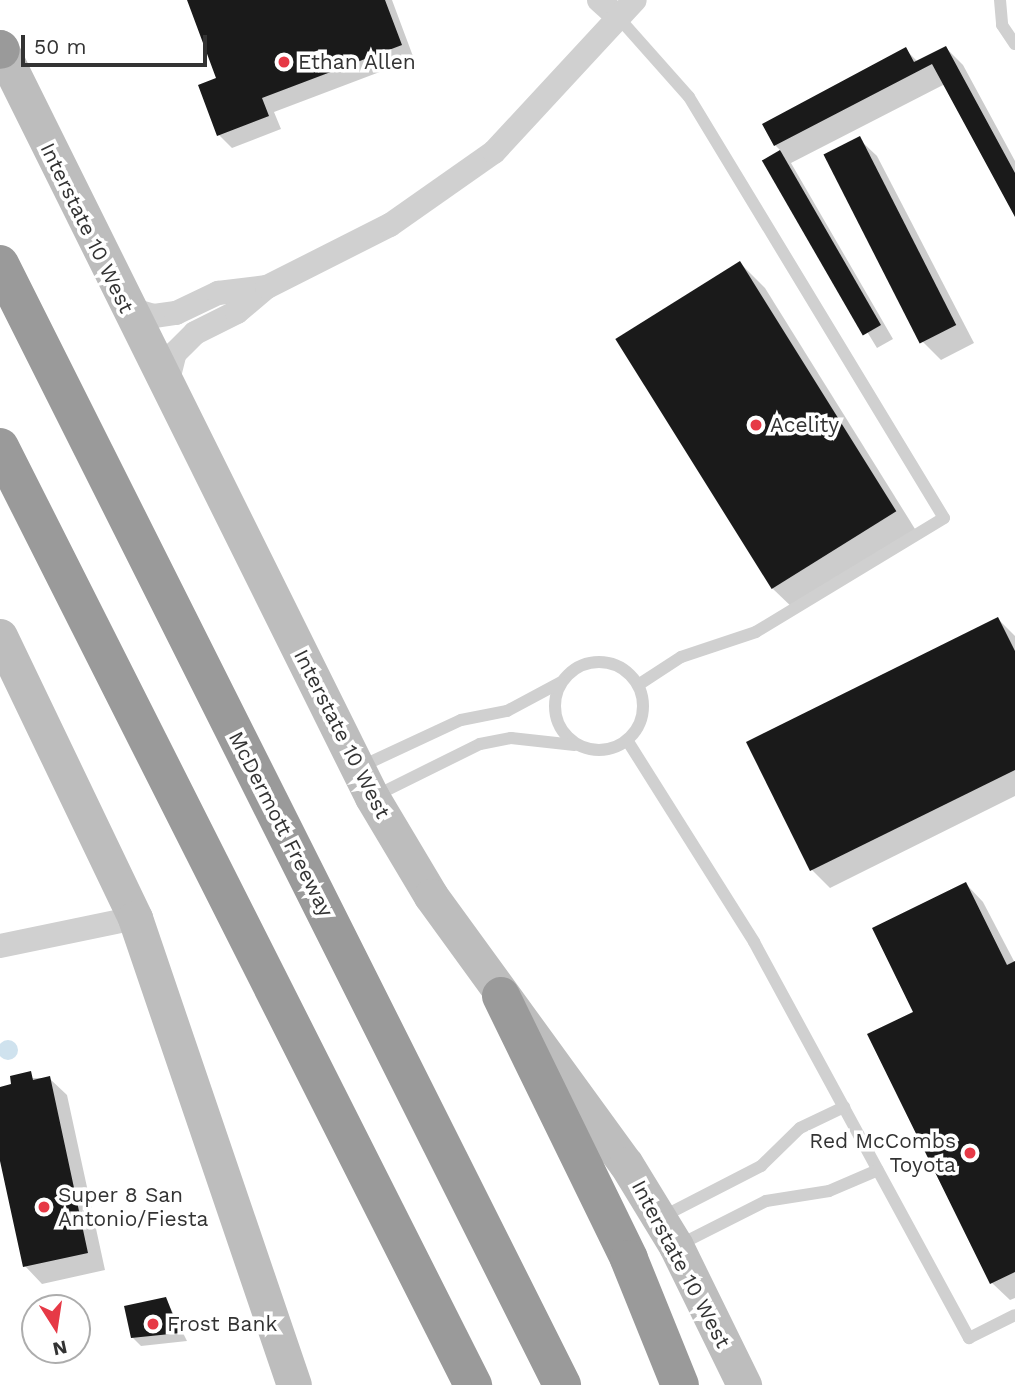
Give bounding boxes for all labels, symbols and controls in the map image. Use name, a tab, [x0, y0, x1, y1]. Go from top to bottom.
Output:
scale bar	[24, 21, 210, 65]
text: 50 m	[34, 34, 86, 59]
place label: Ethan Allen	[298, 49, 417, 75]
marker: Ethan Allen	[276, 54, 292, 70]
street label: Interstate 10 West	[35, 138, 139, 318]
place label: Acelity	[770, 412, 839, 438]
marker: Acelity	[748, 417, 764, 433]
street label: Interstate 10 West	[288, 645, 396, 823]
street label: McDermott Freeway	[223, 727, 339, 921]
place label: Red McCombs Toyota	[809, 1128, 956, 1178]
marker: Red McCombs Toyota	[962, 1145, 978, 1161]
street label: Interstate 10 West	[626, 1175, 736, 1353]
place label: Super 8 San Antonio/Fiesta	[58, 1182, 208, 1232]
marker: Super 8 San Antonio/Fiesta	[36, 1199, 52, 1215]
north arrow	[21, 1294, 91, 1364]
place label: Frost Bank	[167, 1311, 277, 1337]
marker: Frost Bank	[145, 1316, 161, 1332]
text: N	[51, 1335, 69, 1361]

